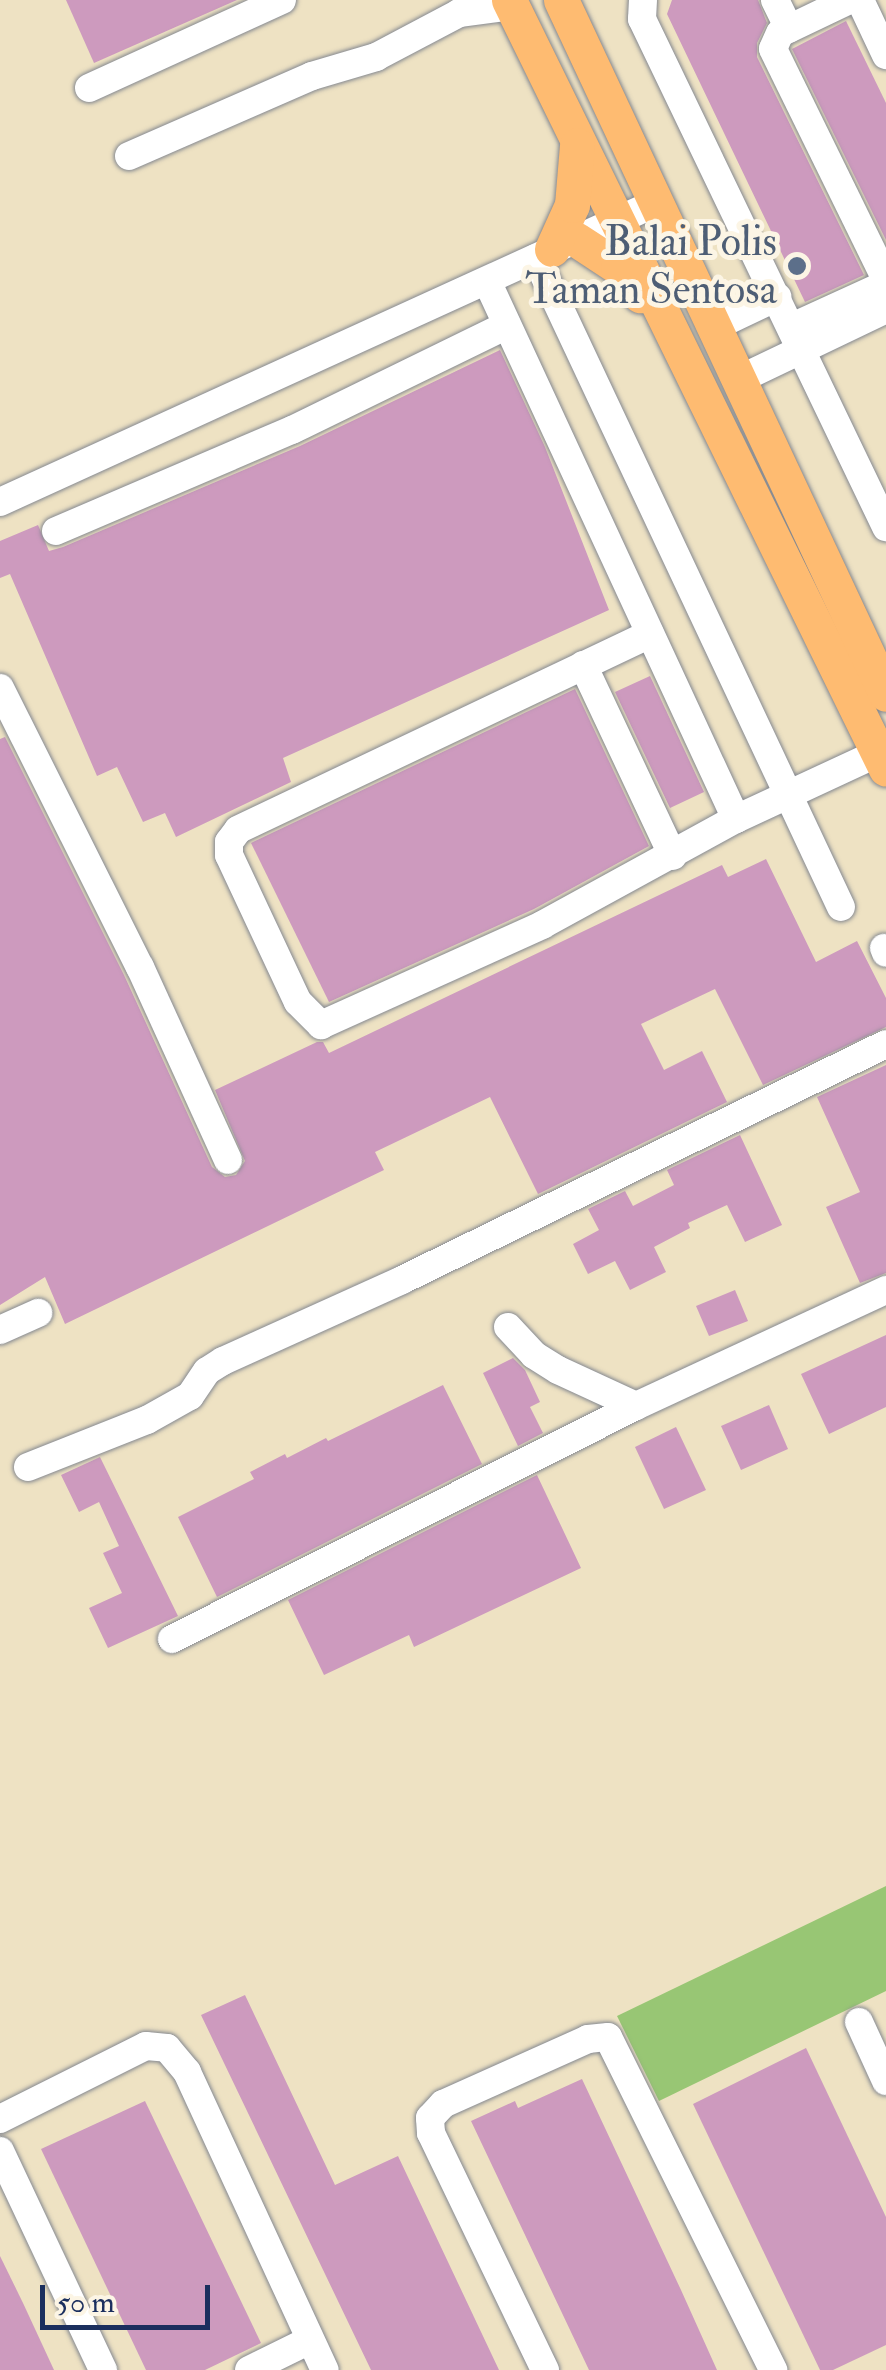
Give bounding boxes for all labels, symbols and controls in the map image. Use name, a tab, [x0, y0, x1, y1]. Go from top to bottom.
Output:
place label: Balai Polis Taman Sentosa	[525, 217, 777, 316]
marker: Balai Polis Taman Sentosa	[786, 255, 808, 277]
scale bar	[45, 2265, 215, 2327]
text: 50 m	[57, 2284, 115, 2321]

